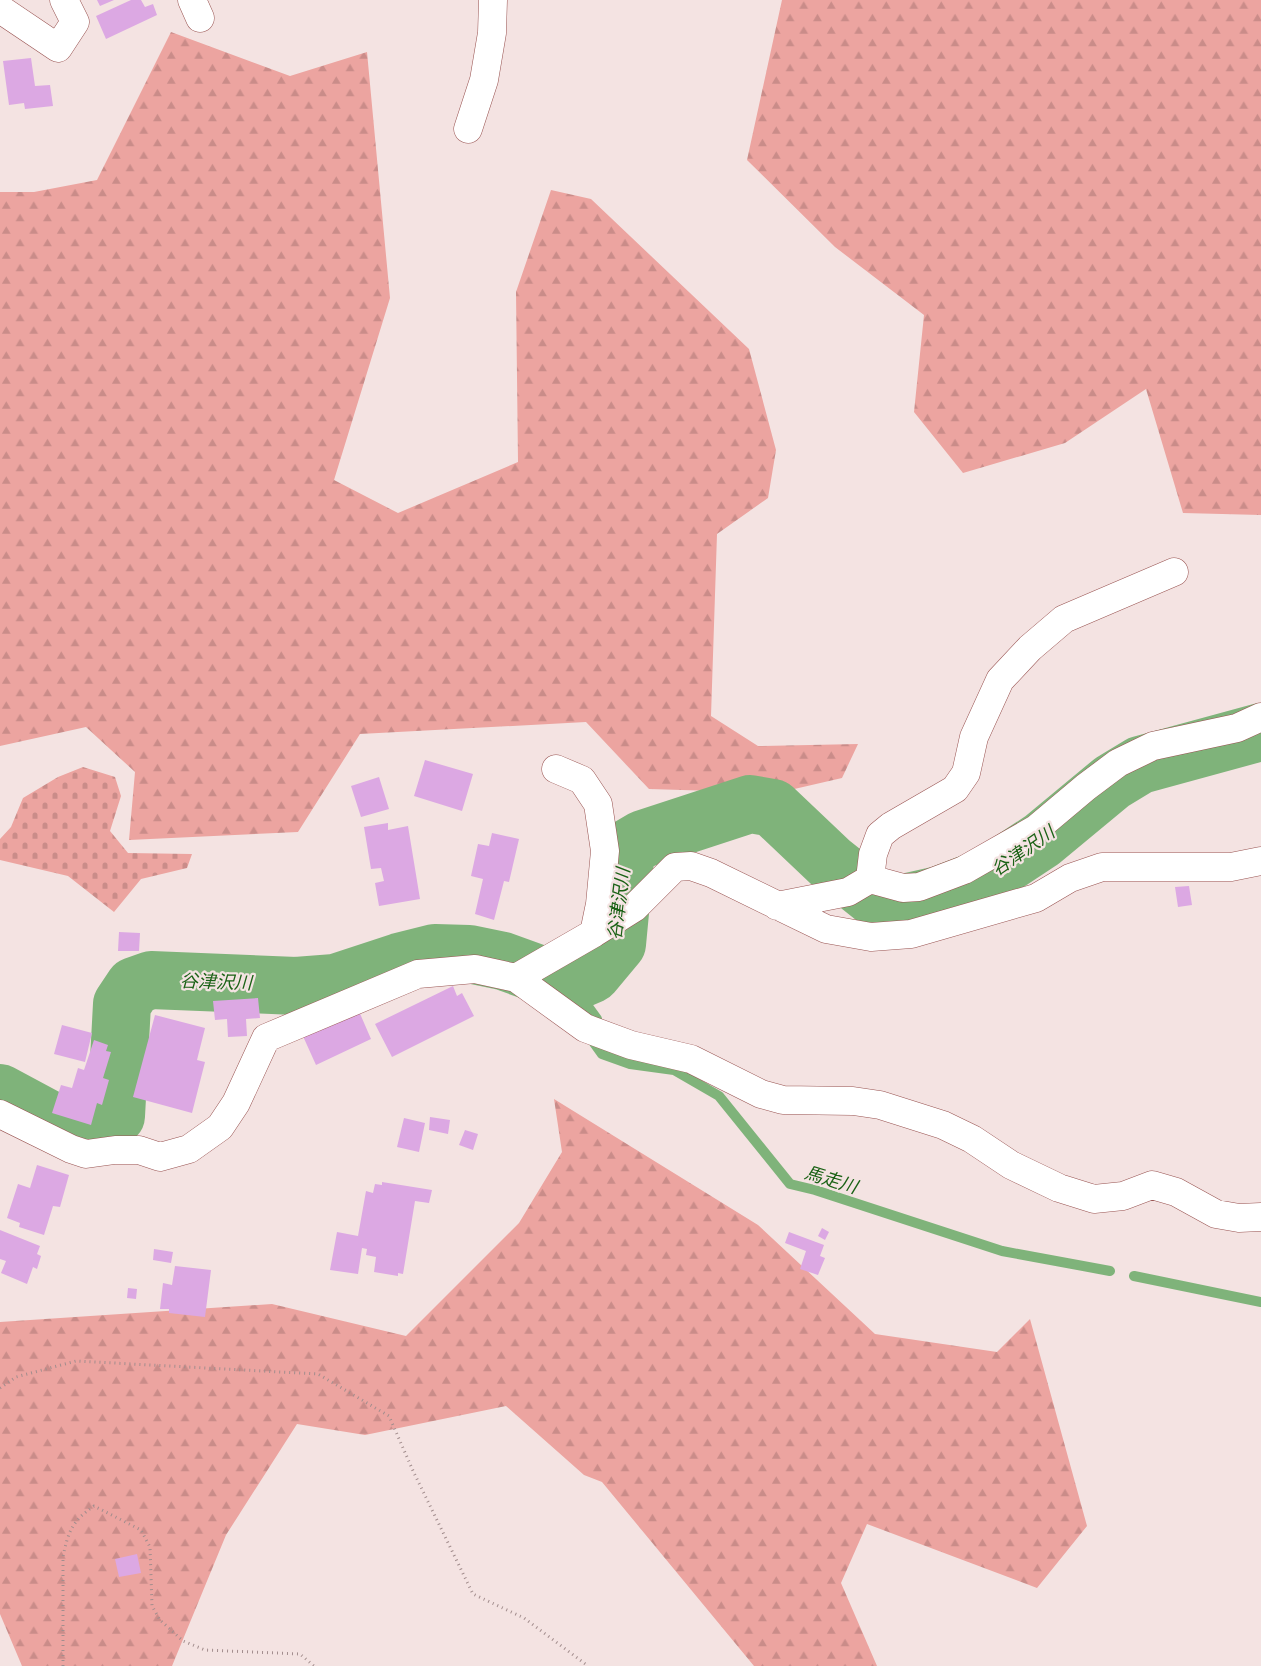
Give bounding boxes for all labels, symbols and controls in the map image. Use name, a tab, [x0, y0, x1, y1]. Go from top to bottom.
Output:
water label: 谷津沢川	[988, 821, 1060, 880]
water label: 谷津沢川	[605, 865, 634, 941]
water label: 谷津沢川	[180, 971, 254, 993]
water label: 馬走川	[802, 1163, 862, 1198]

